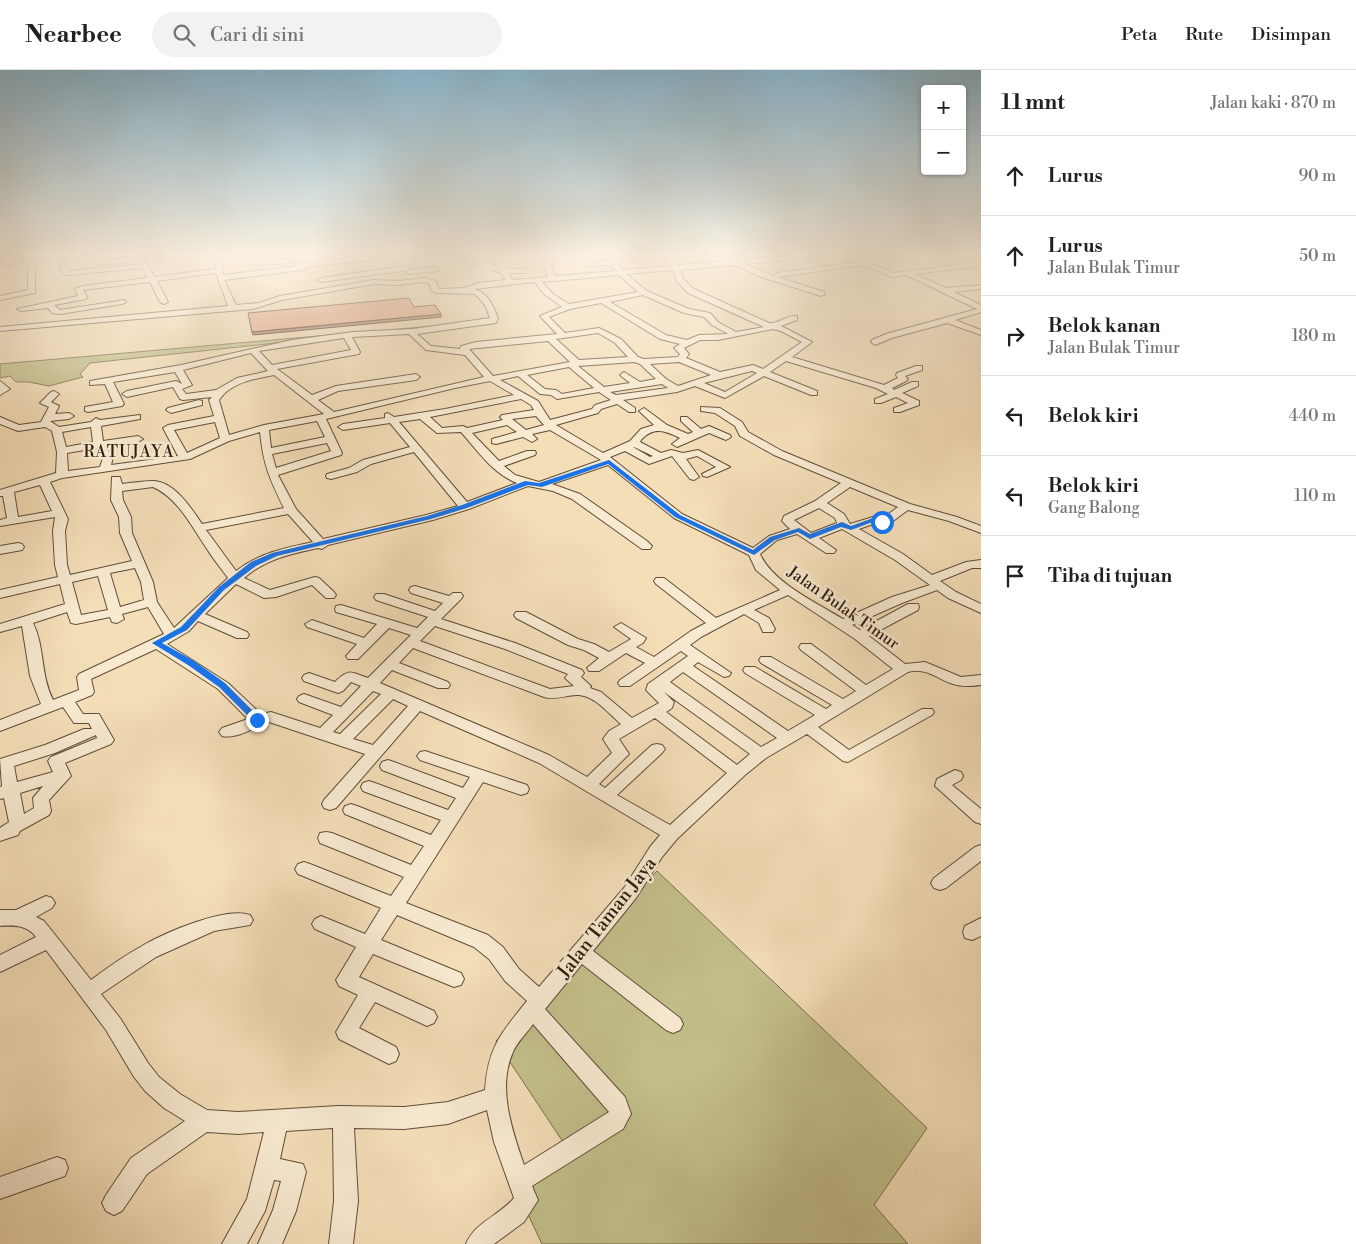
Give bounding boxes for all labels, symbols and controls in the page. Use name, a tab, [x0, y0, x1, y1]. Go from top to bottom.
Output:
search box	[152, 12, 502, 57]
text: Nearbee	[25, 20, 122, 50]
icon: search	[170, 21, 198, 49]
text: Cari di sini	[210, 23, 305, 47]
text: Peta	[1121, 23, 1157, 46]
text: Rute	[1185, 23, 1223, 46]
text: Disimpan	[1251, 23, 1331, 46]
map controls	[921, 85, 966, 175]
button: +	[921, 85, 966, 130]
text: 11 mnt	[1001, 90, 1065, 116]
text: Jalan kaki · 870 m	[1210, 93, 1336, 113]
button: −	[921, 130, 966, 175]
icon: ahead	[1001, 162, 1029, 190]
text: Lurus	[1048, 164, 1103, 188]
text: 90 m	[1298, 166, 1336, 186]
text: Lurus	[1048, 234, 1103, 258]
icon: ahead	[1001, 242, 1029, 270]
text: 50 m	[1299, 246, 1336, 266]
text: Jalan Bulak Timur	[1048, 258, 1180, 278]
text: Belok kanan	[1048, 314, 1161, 338]
icon: right	[1001, 322, 1029, 350]
text: 180 m	[1292, 326, 1336, 346]
text: Jalan Bulak Timur	[1048, 338, 1180, 358]
icon: left	[1001, 402, 1029, 430]
text: Belok kiri	[1048, 404, 1138, 428]
text: 440 m	[1289, 406, 1336, 426]
district label: RATUJAYA	[83, 442, 175, 462]
text: Belok kiri	[1048, 474, 1138, 498]
icon: left	[1001, 482, 1029, 510]
text: 110 m	[1294, 486, 1336, 506]
text: Gang Balong	[1048, 498, 1140, 518]
route start	[871, 511, 894, 534]
street label: Jalan Bulak Timur	[783, 561, 903, 654]
icon: arrive	[1001, 562, 1029, 590]
text: Tiba di tujuan	[1048, 564, 1172, 588]
route end	[246, 709, 269, 732]
street label: Jalan Taman Jaya	[551, 852, 662, 984]

